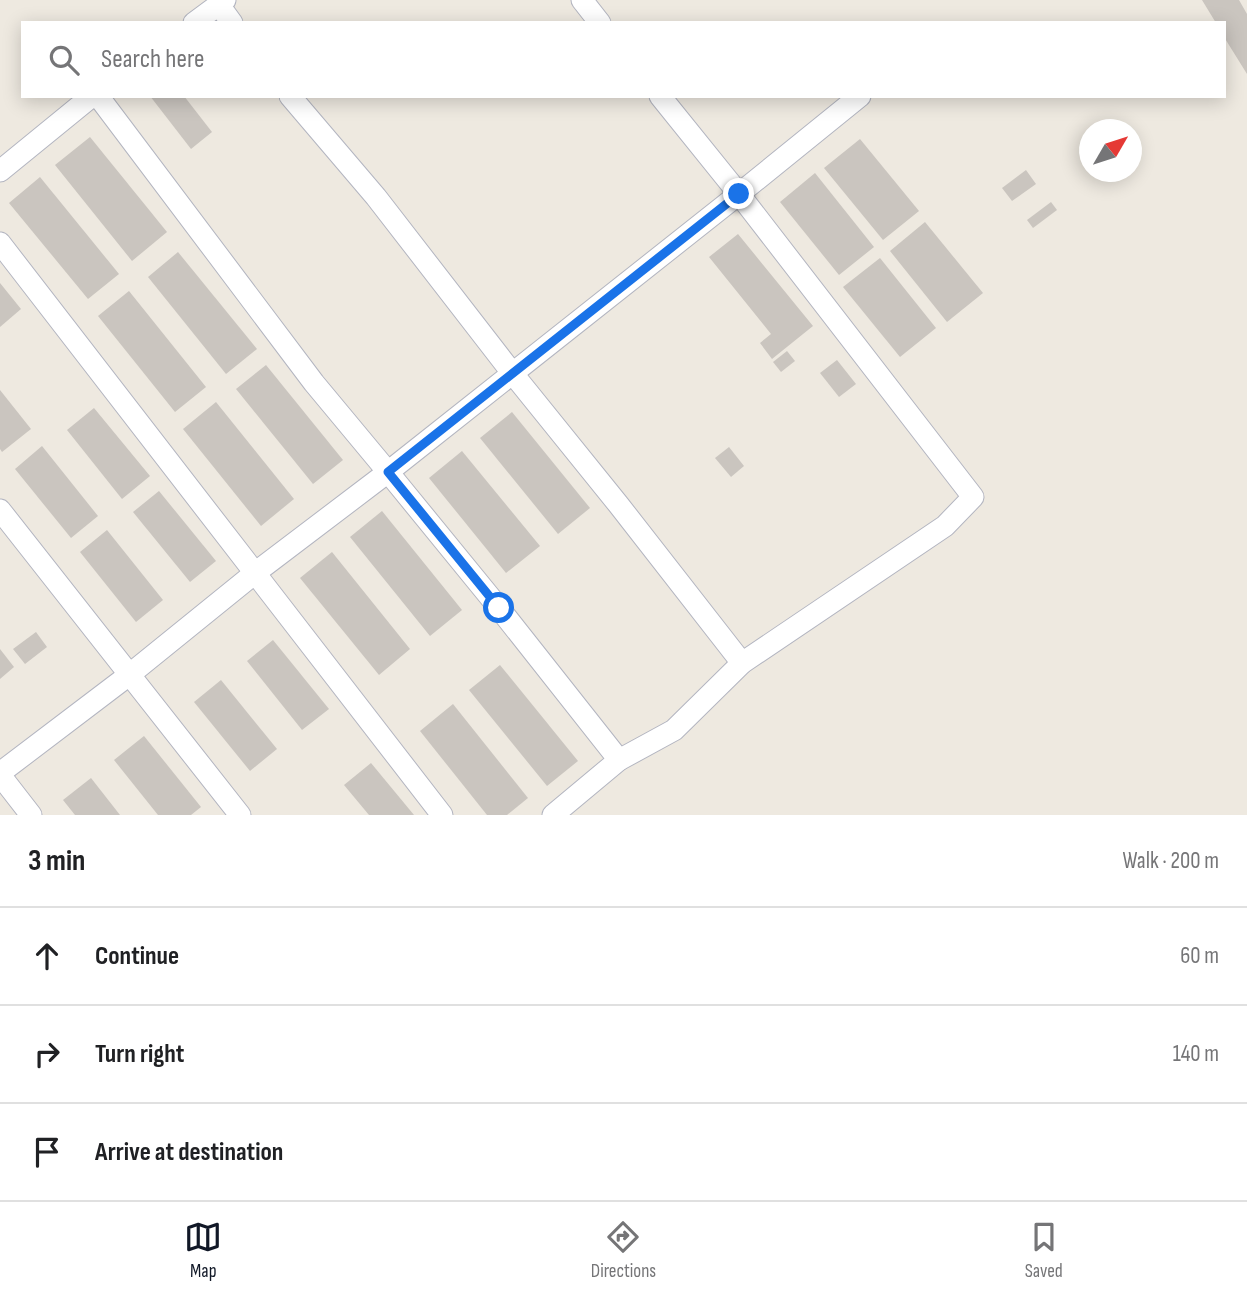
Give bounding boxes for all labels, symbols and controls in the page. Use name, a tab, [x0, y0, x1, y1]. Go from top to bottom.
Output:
search box	[21, 21, 1226, 98]
icon: search	[45, 41, 83, 79]
text: Search here	[101, 44, 204, 75]
north arrow	[1079, 119, 1142, 182]
route end	[723, 178, 754, 209]
route start	[483, 592, 514, 623]
text: 3 min	[28, 843, 85, 879]
text: Walk · 200 m	[1122, 847, 1219, 875]
icon: ahead	[28, 937, 66, 975]
text: Continue	[95, 941, 179, 972]
text: 60 m	[1180, 942, 1219, 970]
icon: right	[28, 1035, 66, 1073]
text: Turn right	[95, 1039, 184, 1070]
text: 140 m	[1173, 1040, 1219, 1068]
icon: arrive	[28, 1133, 66, 1171]
text: Arrive at destination	[95, 1137, 283, 1168]
tab: Map	[184, 1218, 222, 1283]
tab: Directions	[591, 1218, 656, 1283]
tab: Saved	[1025, 1218, 1063, 1283]

